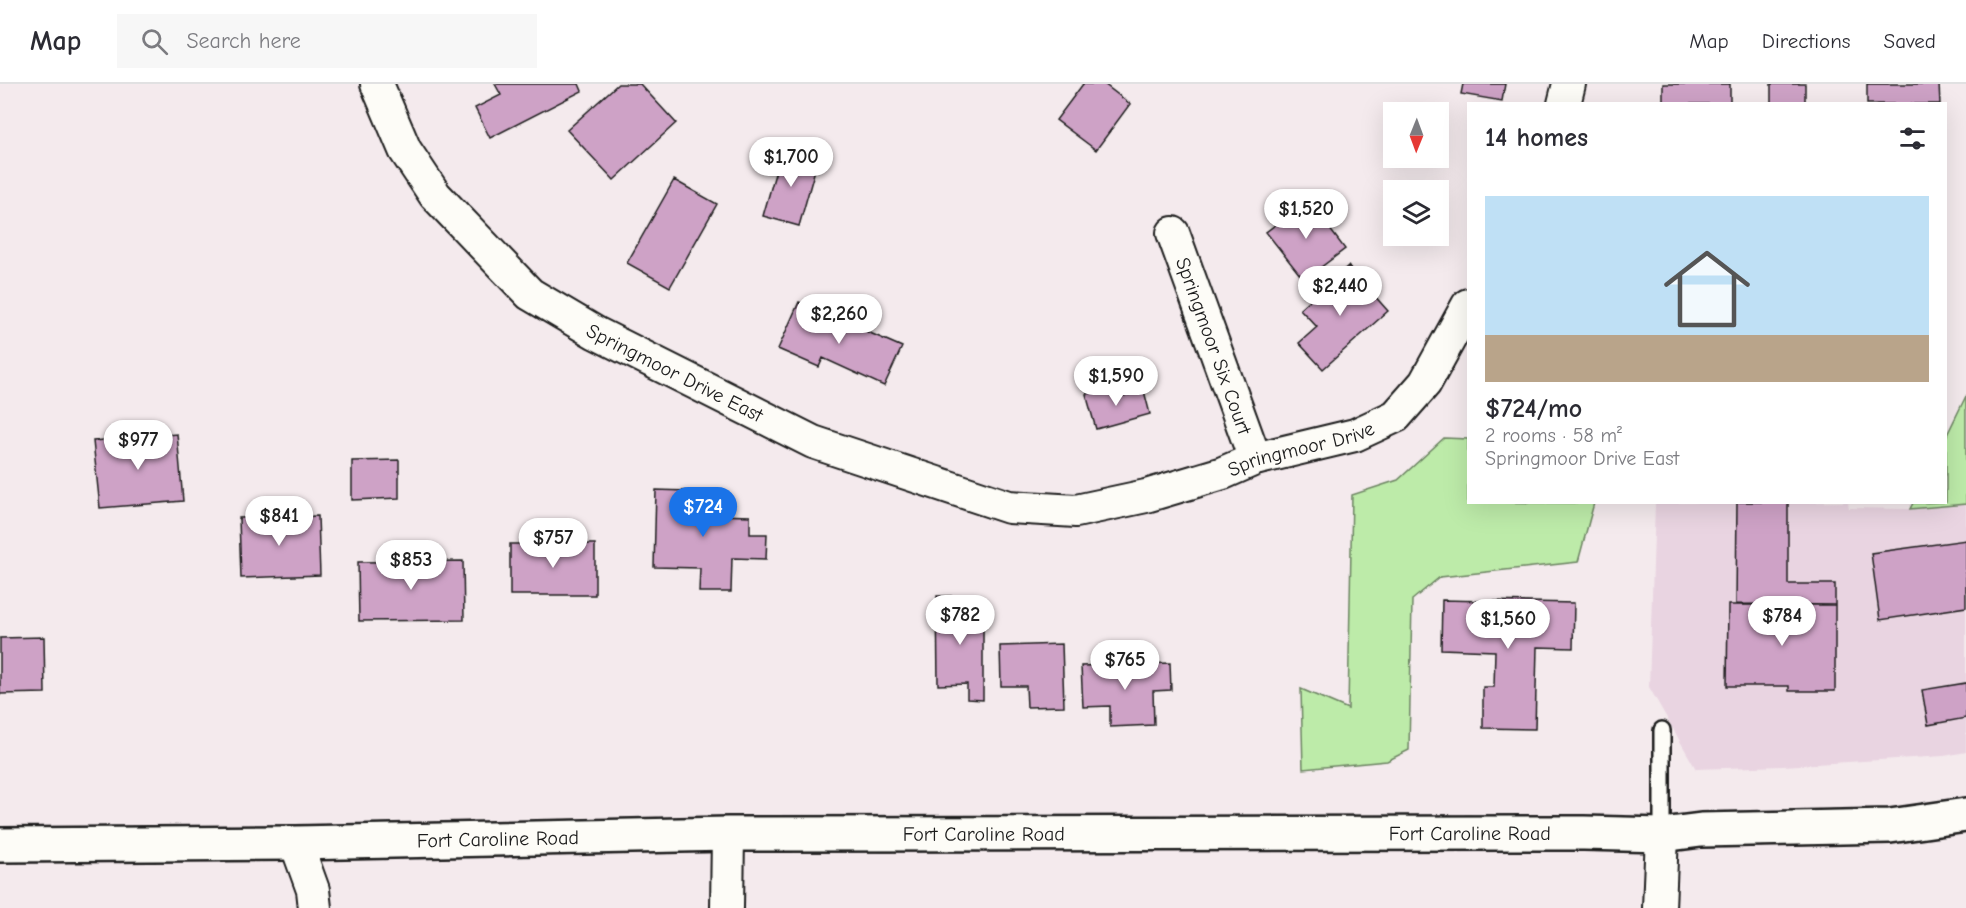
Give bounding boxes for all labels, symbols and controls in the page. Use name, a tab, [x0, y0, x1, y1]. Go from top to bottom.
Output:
search box	[117, 14, 537, 68]
text: Map	[30, 25, 81, 57]
icon: search	[138, 25, 171, 58]
text: Search here	[186, 28, 301, 54]
text: Map	[1689, 29, 1729, 53]
text: Directions	[1762, 29, 1851, 53]
text: Saved	[1884, 29, 1936, 53]
north arrow	[1383, 102, 1449, 168]
map controls	[1383, 102, 1449, 246]
icon: filters	[1896, 122, 1929, 155]
text: 14 homes	[1485, 123, 1588, 153]
pin: $1,700	[742, 137, 840, 188]
text: $1,700	[763, 145, 819, 168]
button: layers	[1383, 180, 1449, 246]
pin: $1,520	[1257, 189, 1355, 240]
text: $1,520	[1278, 197, 1334, 220]
icon: home	[1653, 235, 1761, 343]
street label: Springmoor Six Court	[1171, 254, 1257, 439]
pin: $2,440	[1291, 266, 1389, 317]
text: $2,440	[1312, 274, 1368, 297]
pin: $2,260	[790, 294, 888, 345]
text: $2,260	[810, 302, 868, 325]
street label: Springmoor Drive East	[583, 319, 768, 427]
pin: $1,590	[1067, 356, 1165, 407]
text: $1,590	[1088, 364, 1144, 387]
text: $724/mo	[1485, 394, 1582, 424]
street label: Springmoor Drive	[1224, 416, 1378, 481]
pin: $977	[102, 420, 174, 471]
text: 2 rooms · 58 m²	[1485, 424, 1622, 447]
text: $977	[118, 428, 158, 451]
text: Springmoor Drive East	[1485, 447, 1679, 470]
pin: $724	[667, 487, 739, 538]
text: $724	[683, 495, 723, 518]
pin: $841	[243, 496, 315, 547]
text: $841	[259, 504, 299, 527]
pin: $757	[517, 518, 589, 569]
text: $757	[533, 526, 573, 549]
pin: $853	[375, 540, 447, 591]
text: $853	[390, 548, 432, 571]
pin: $782	[924, 595, 996, 646]
pin: $784	[1746, 596, 1818, 647]
pin: $1,560	[1459, 599, 1557, 650]
text: $782	[940, 603, 980, 626]
text: $784	[1762, 604, 1802, 627]
text: $1,560	[1480, 607, 1536, 630]
pin: $765	[1089, 640, 1161, 691]
text: $765	[1104, 648, 1146, 671]
street label: Fort Caroline Road	[903, 822, 1065, 845]
street label: Fort Caroline Road	[1389, 822, 1551, 845]
street label: Fort Caroline Road	[417, 826, 579, 852]

